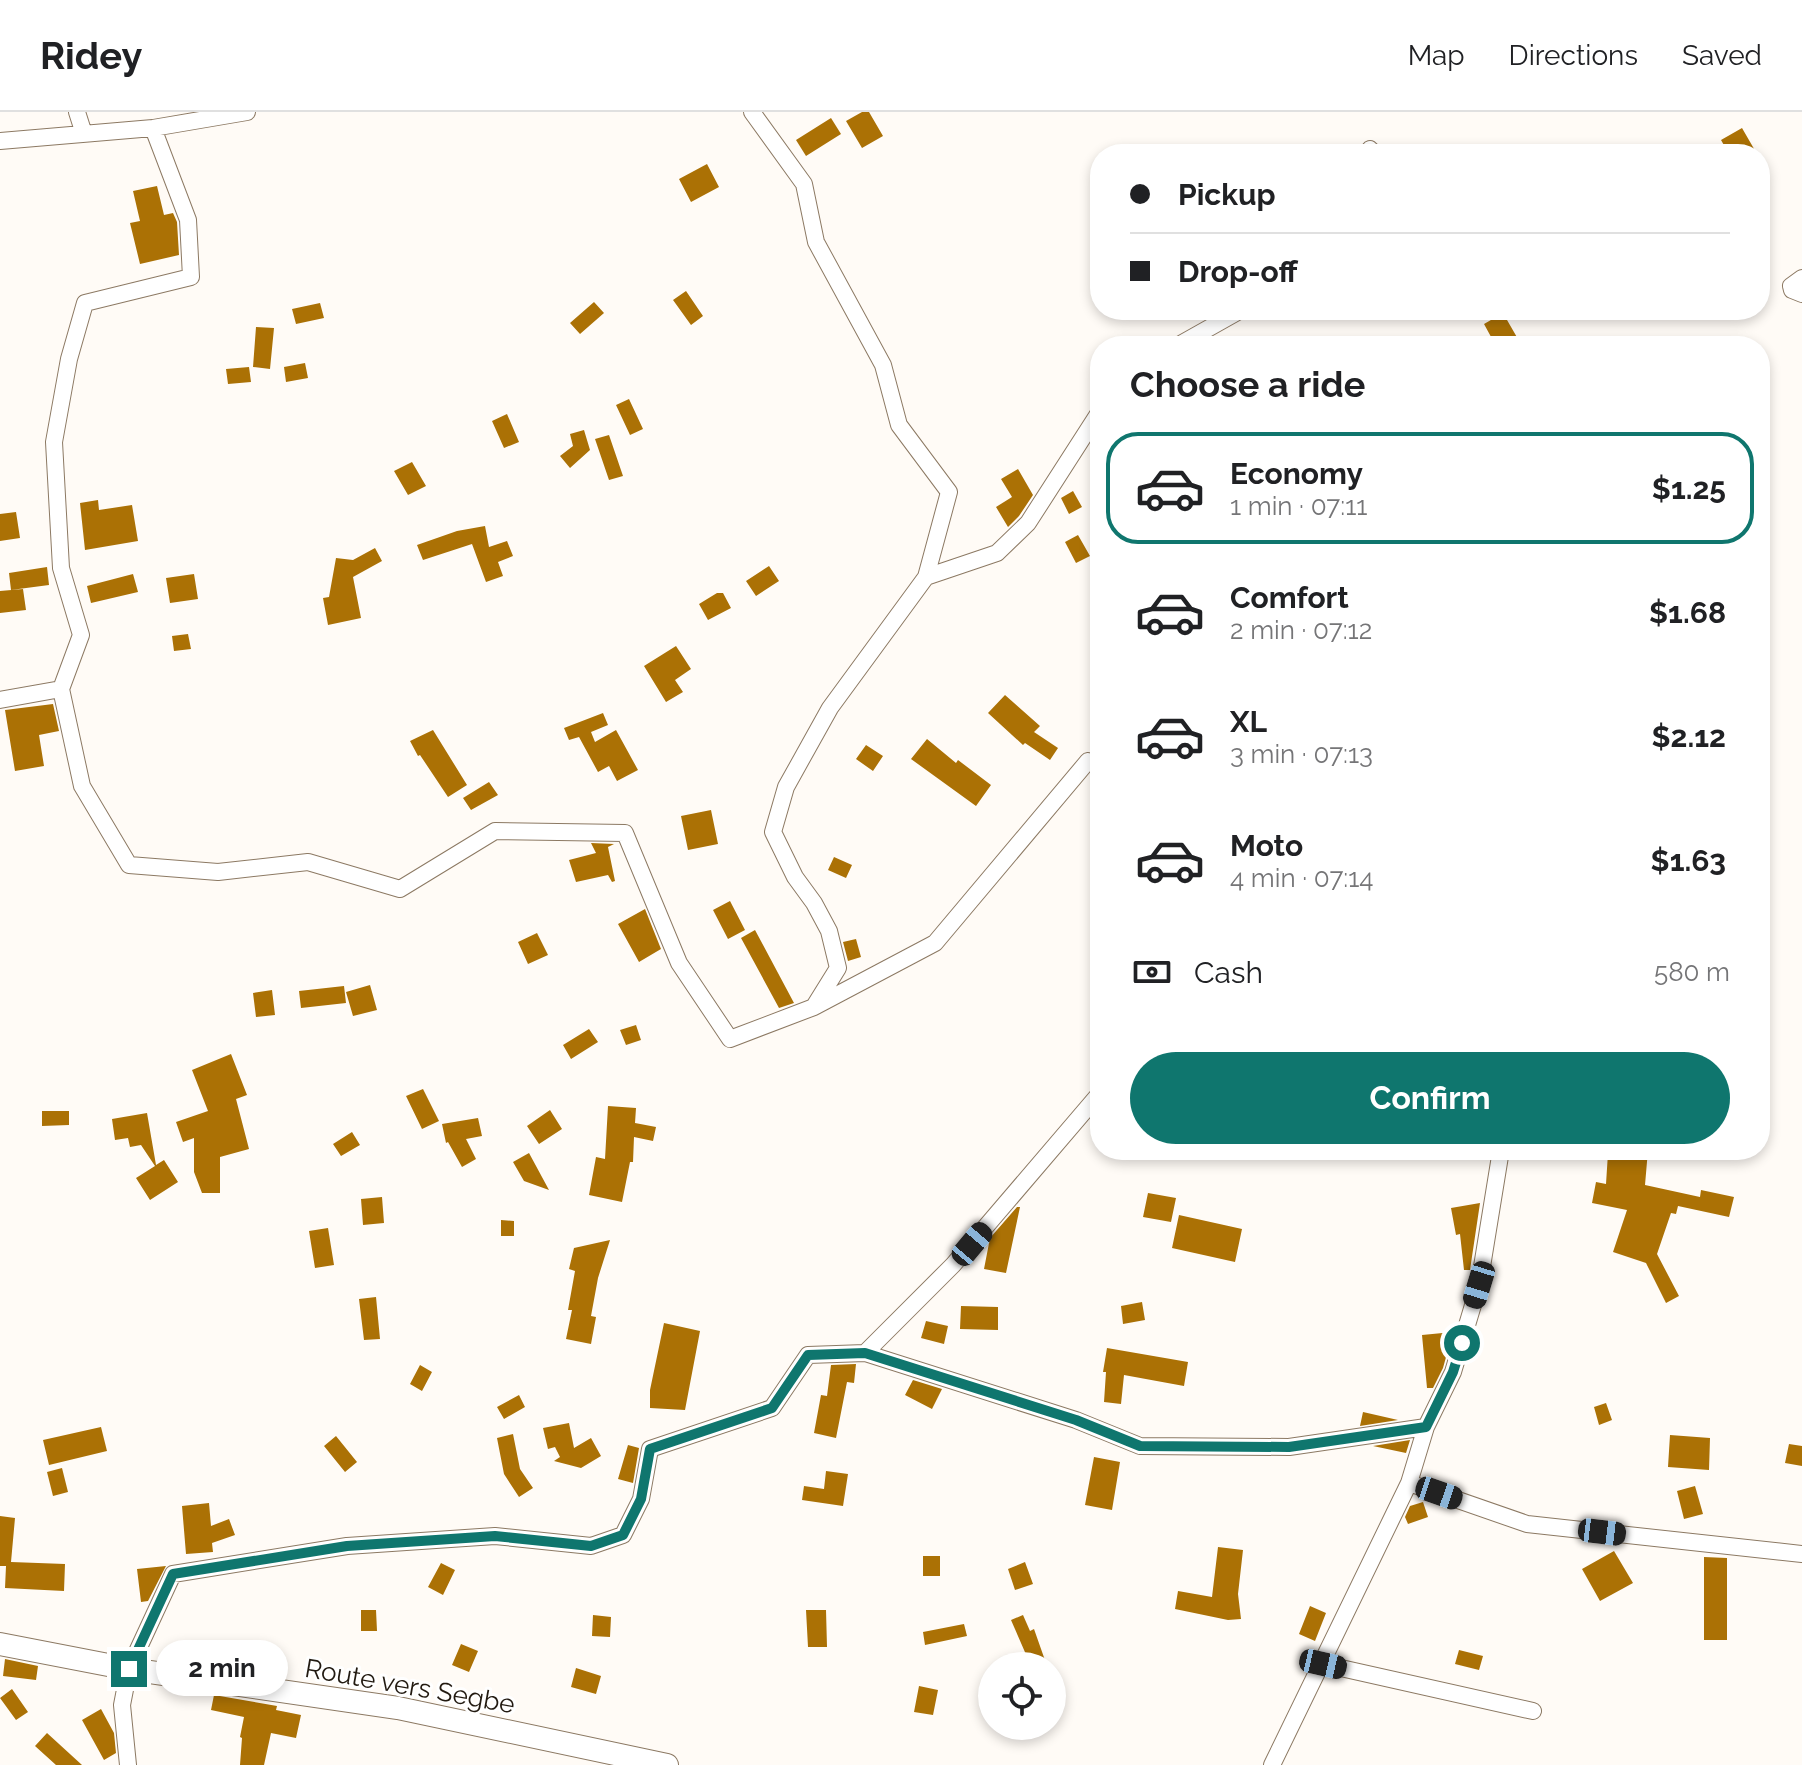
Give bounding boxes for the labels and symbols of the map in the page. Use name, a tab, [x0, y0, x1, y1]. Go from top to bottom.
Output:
car	[947, 1218, 997, 1270]
car	[1461, 1259, 1497, 1311]
route start	[1444, 1325, 1480, 1361]
car	[1412, 1474, 1466, 1512]
car	[1577, 1517, 1627, 1547]
callout: 2 min	[157, 1641, 289, 1697]
car	[1297, 1647, 1349, 1681]
route end	[111, 1651, 147, 1687]
street label: Route vers Segbe	[303, 1653, 517, 1719]

